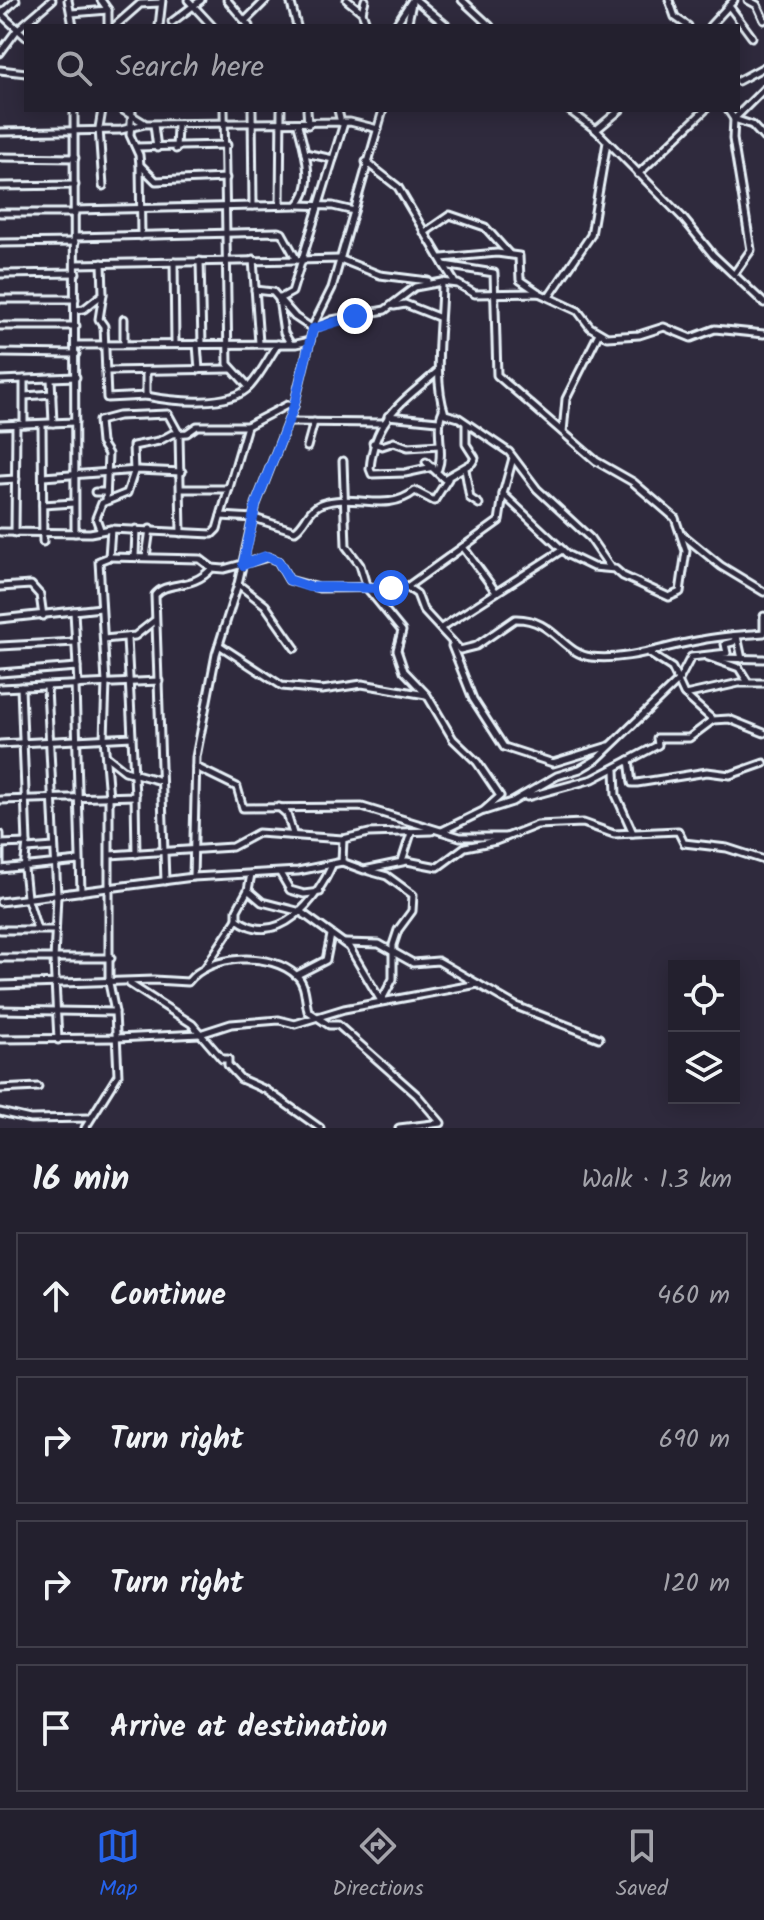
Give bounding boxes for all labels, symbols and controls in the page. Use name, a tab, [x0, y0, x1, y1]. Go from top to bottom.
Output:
search box	[24, 24, 740, 112]
text: Search here	[116, 44, 264, 92]
icon: search	[52, 46, 96, 90]
route end	[337, 298, 373, 334]
route start	[373, 570, 409, 606]
map controls	[668, 960, 740, 1104]
button: locate	[668, 960, 740, 1032]
button: layers	[668, 1032, 740, 1104]
text: 16 min	[32, 1153, 129, 1207]
text: Walk · 1.3 km	[581, 1159, 732, 1201]
text: Continue	[110, 1272, 226, 1320]
icon: ahead	[34, 1274, 78, 1318]
text: 460 m	[657, 1275, 730, 1317]
text: Turn right	[110, 1416, 243, 1464]
icon: right	[34, 1418, 78, 1462]
text: 690 m	[659, 1419, 730, 1461]
text: Turn right	[110, 1560, 243, 1608]
icon: right	[34, 1562, 78, 1606]
text: 120 m	[663, 1563, 730, 1605]
text: Arrive at destination	[110, 1704, 387, 1752]
icon: arrive	[34, 1706, 78, 1750]
tab: Map	[96, 1824, 140, 1907]
tab: Directions	[332, 1824, 424, 1907]
tab: Saved	[616, 1824, 668, 1907]

